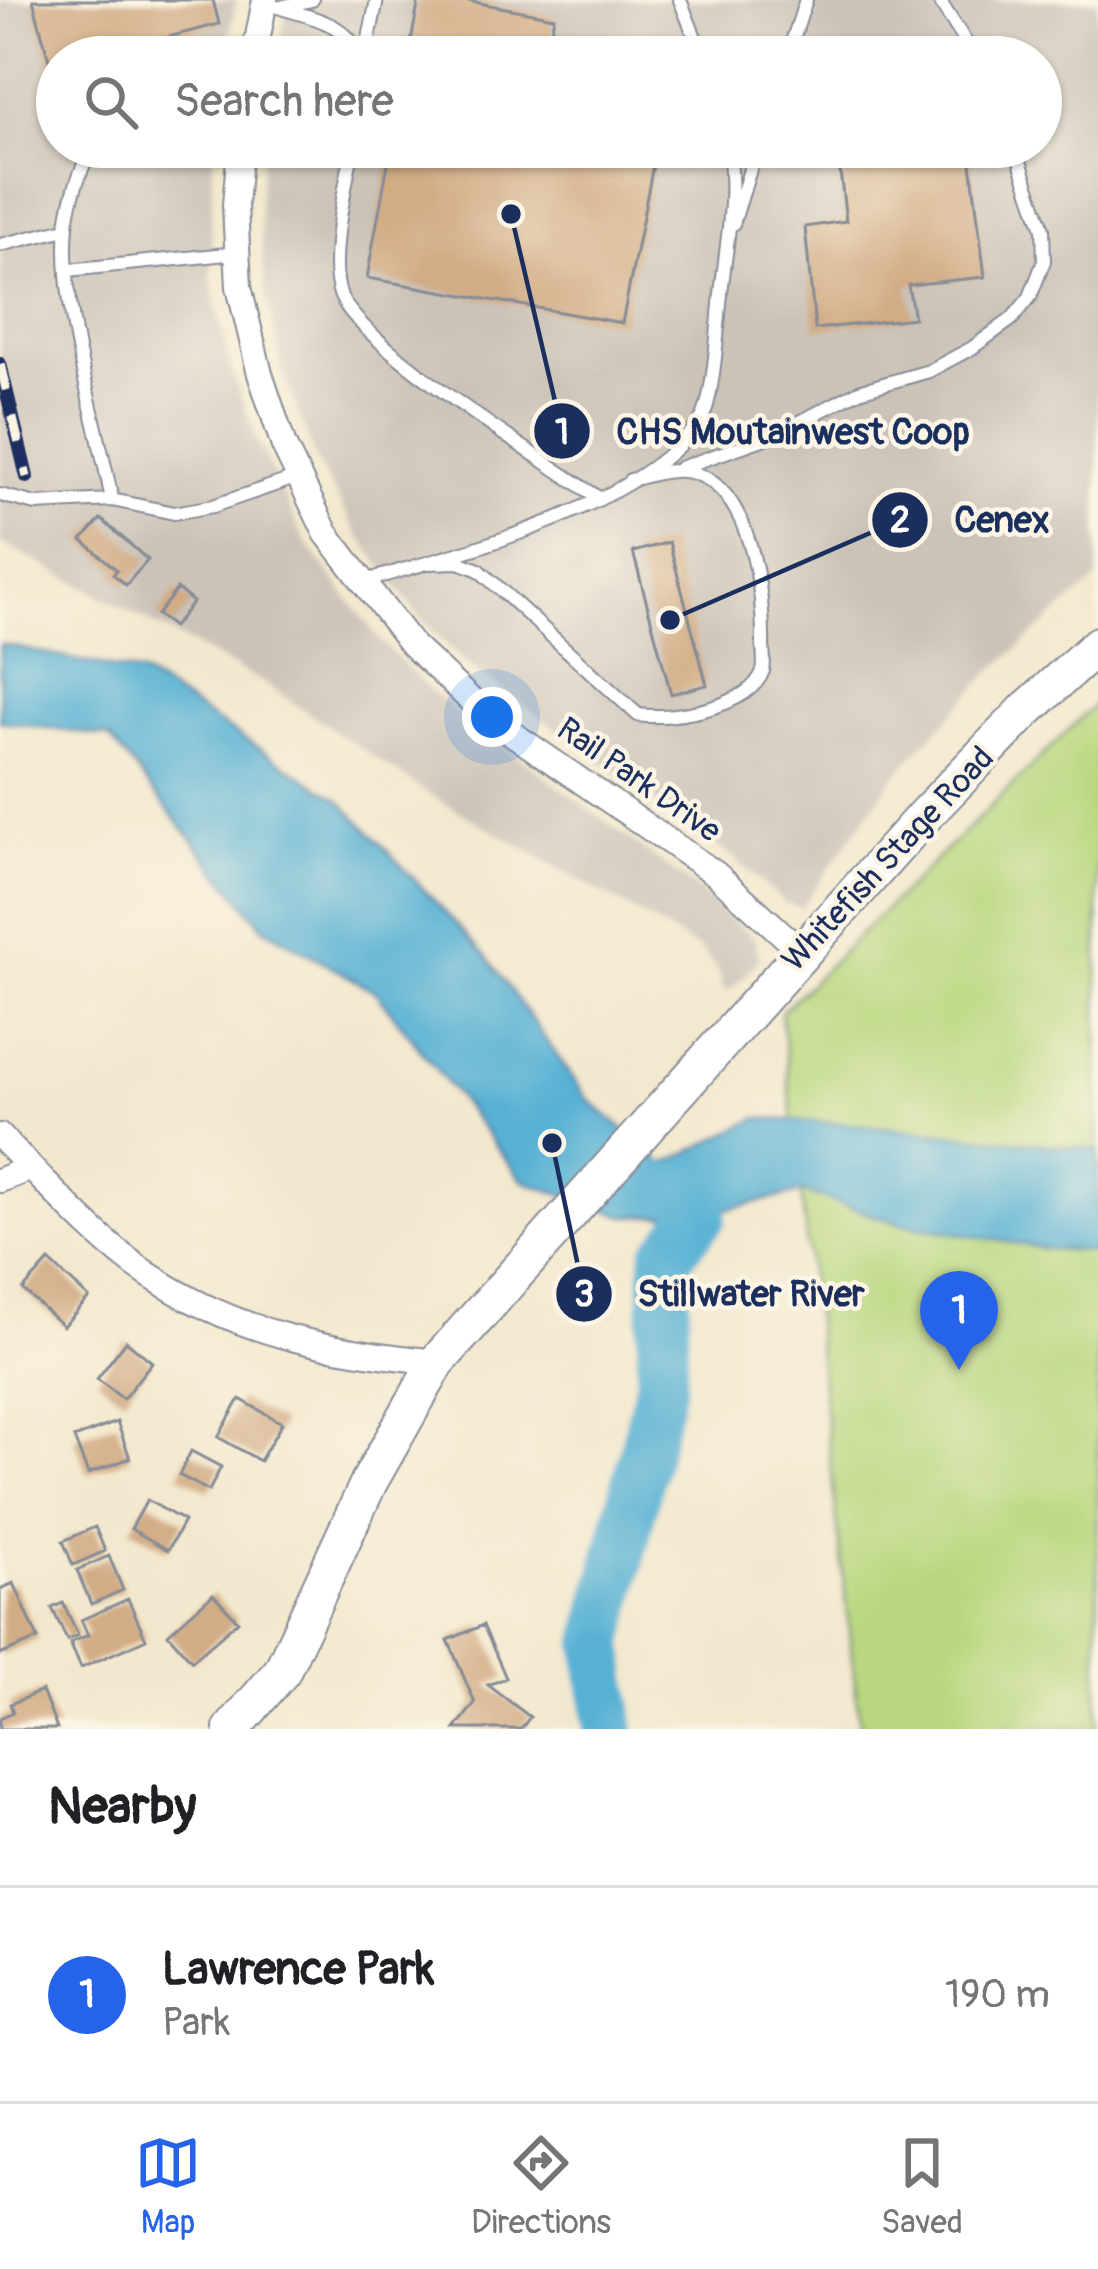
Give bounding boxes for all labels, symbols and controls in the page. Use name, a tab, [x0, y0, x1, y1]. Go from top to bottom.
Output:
search box	[36, 36, 1062, 168]
icon: search	[78, 69, 144, 135]
text: Search here	[174, 74, 394, 130]
callout: CHS Moutainwest Coop	[532, 395, 994, 467]
text: 1	[555, 410, 569, 455]
text: CHS Moutainwest Coop	[616, 410, 970, 455]
callout: Cenex	[870, 484, 1073, 556]
text: 2	[890, 498, 910, 543]
text: Cenex	[954, 498, 1050, 543]
your location	[462, 687, 522, 747]
street label: Rail Park Drive	[549, 709, 729, 851]
street label: Whitefish Stage Road	[773, 738, 1003, 980]
callout: Stillwater River	[554, 1258, 889, 1330]
pin: 1	[920, 1271, 998, 1370]
text: 3	[574, 1272, 594, 1317]
text: Stillwater River	[637, 1272, 866, 1317]
text: Nearby	[48, 1775, 196, 1839]
text: Lawrence Park	[162, 1942, 434, 1998]
text: 1	[79, 1970, 95, 2019]
text: 190 m	[945, 1970, 1050, 2019]
text: Park	[162, 1998, 230, 2047]
tab: Map	[135, 2130, 201, 2243]
tab: Directions	[471, 2130, 611, 2243]
tab: Saved	[881, 2130, 963, 2243]

